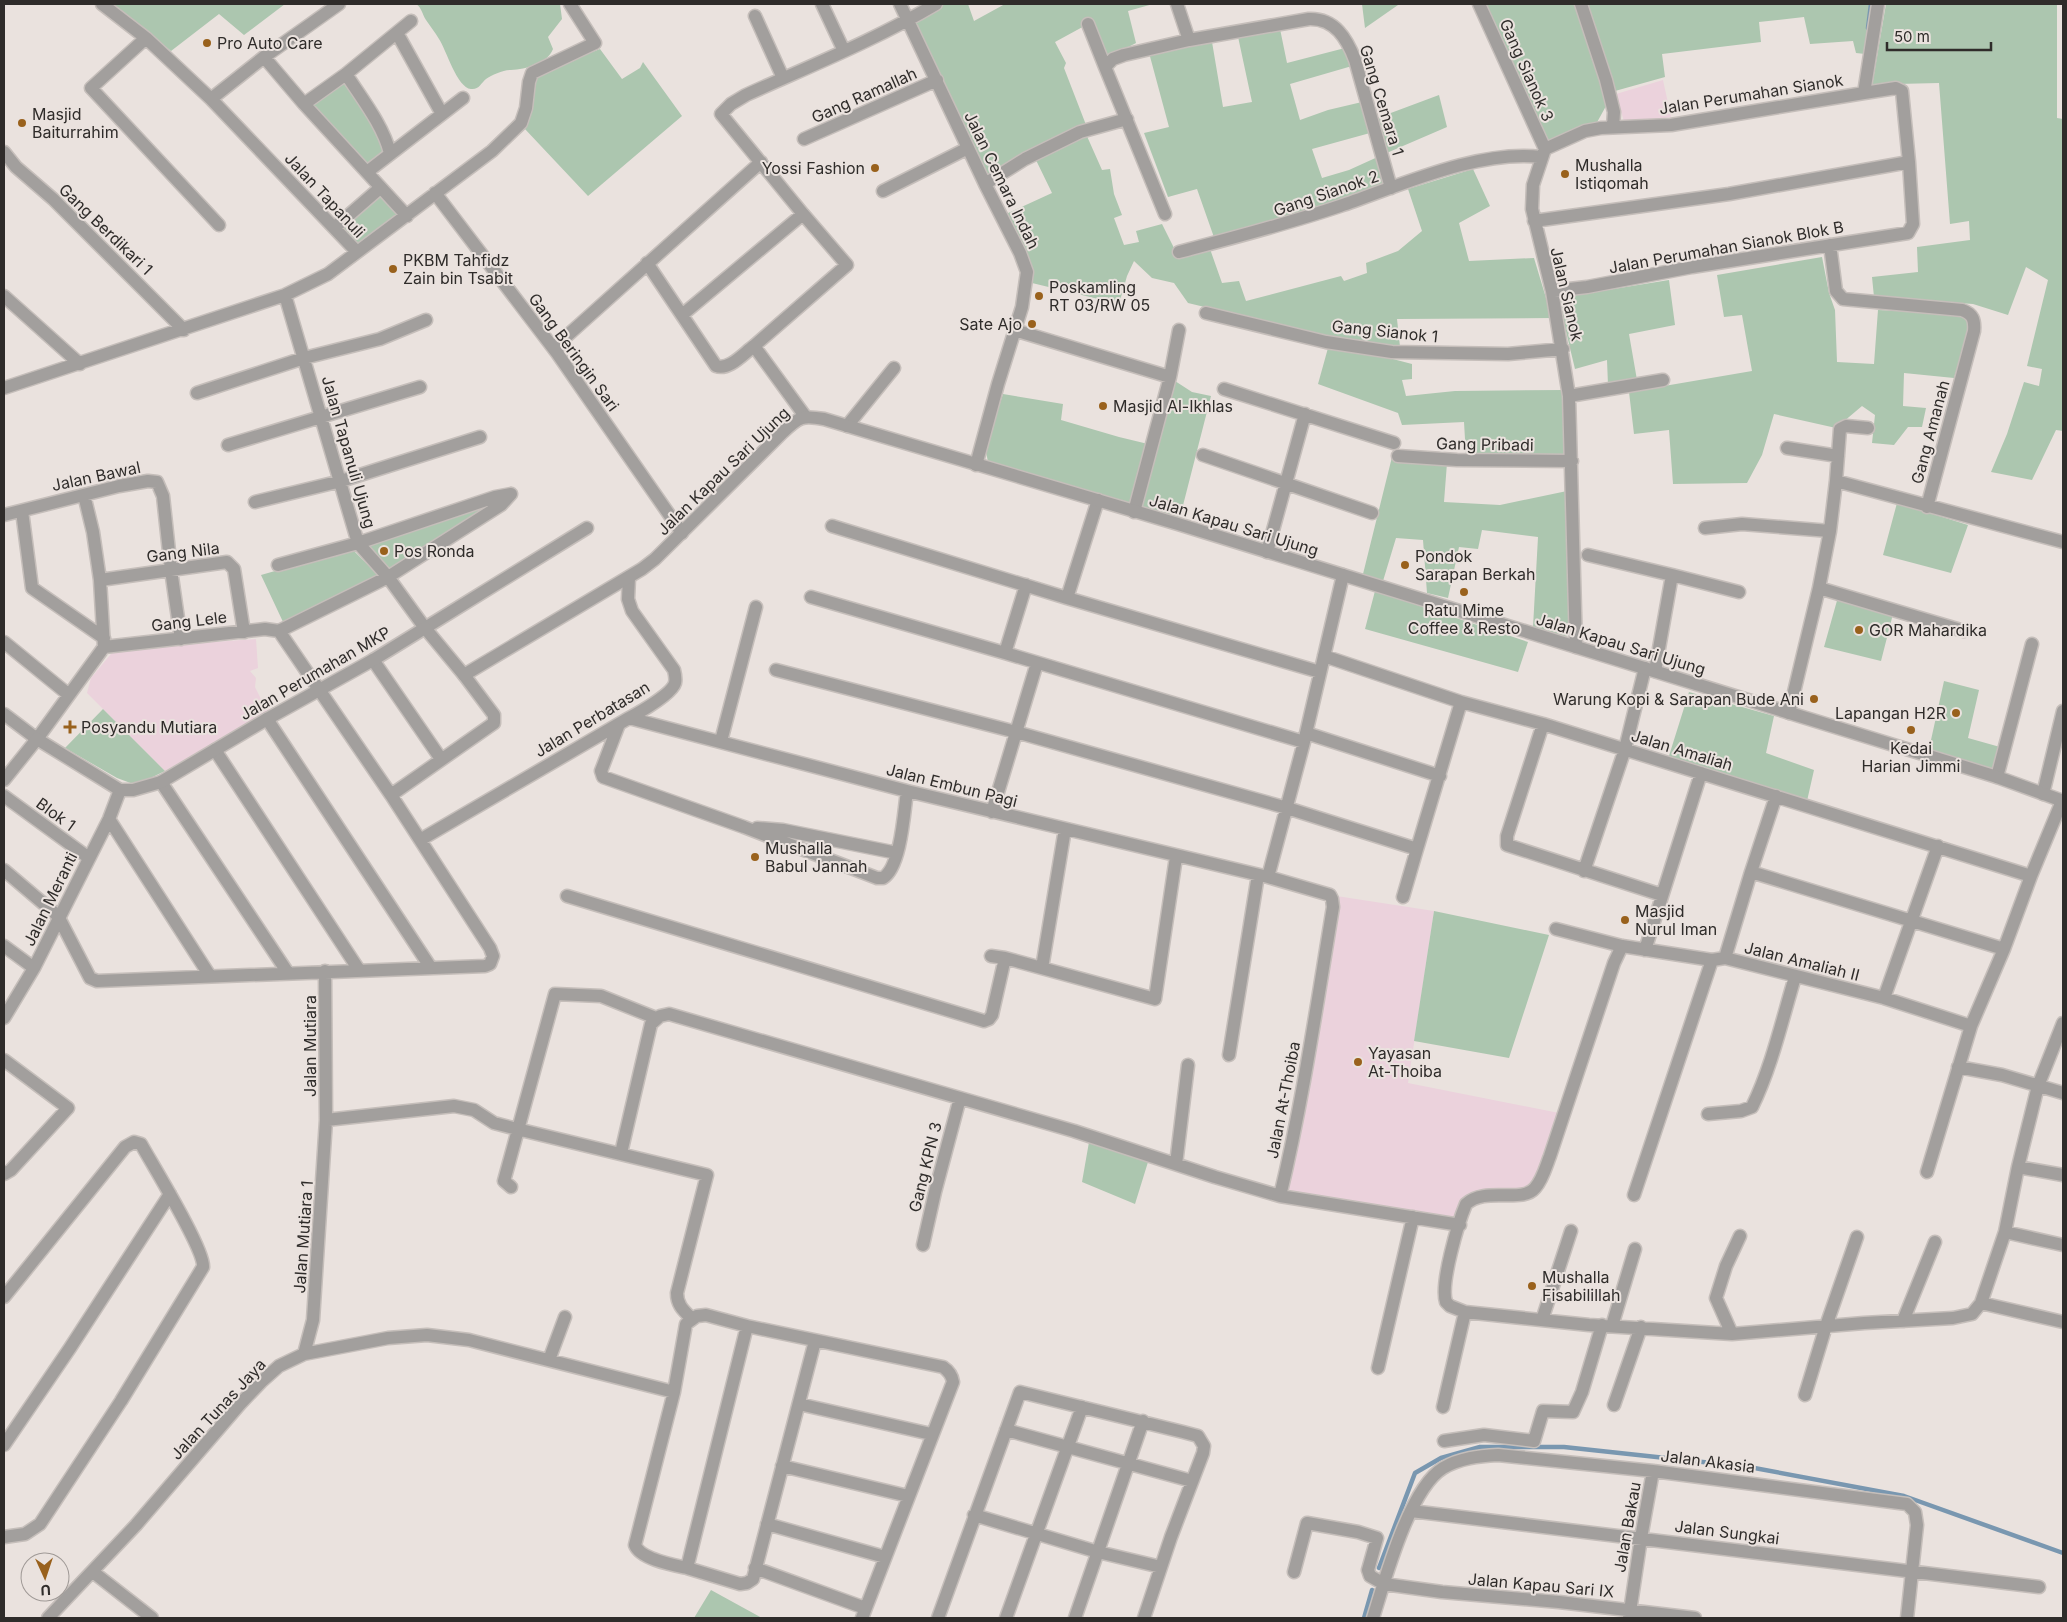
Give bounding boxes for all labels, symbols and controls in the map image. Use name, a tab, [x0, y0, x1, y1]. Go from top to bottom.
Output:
street label: Gang Sianok 3	[1495, 16, 1559, 124]
scale bar	[1887, 20, 1991, 52]
text: 50 m	[1894, 27, 1930, 46]
place label: Pro Auto Care	[217, 33, 323, 53]
marker: Pro Auto Care	[201, 37, 213, 49]
street label: Gang Cemara 1	[1356, 42, 1408, 158]
street label: Gang Ramallah	[808, 63, 920, 127]
street label: Jalan Perumahan Sianok	[1657, 70, 1845, 118]
place label: Masjid Baiturrahim	[32, 104, 119, 142]
street label: Jalan Cemara Indah	[960, 108, 1044, 252]
marker: Masjid Baiturrahim	[16, 117, 28, 129]
street label: Jalan Tapanuli	[281, 148, 369, 242]
place label: Mushalla Istiqomah	[1575, 155, 1649, 193]
place label: Yossi Fashion	[762, 158, 865, 178]
marker: Yossi Fashion	[869, 162, 881, 174]
street label: Gang Sianok 2	[1271, 166, 1381, 220]
marker: Mushalla Istiqomah	[1559, 168, 1571, 180]
street label: Gang Berdikari 1	[55, 179, 157, 279]
street label: Jalan Perumahan Sianok Blok B	[1607, 216, 1845, 278]
street label: Jalan Sianok	[1546, 245, 1588, 343]
place label: PKBM Tahfidz Zain bin Tsabit	[403, 250, 513, 288]
marker: PKBM Tahfidz Zain bin Tsabit	[387, 263, 399, 275]
place label: Poskamling RT 03/RW 05	[1049, 277, 1150, 315]
street label: Gang Beringin Sari	[524, 289, 624, 415]
marker: Poskamling RT 03/RW 05	[1033, 290, 1045, 302]
place label: Sate Ajo	[959, 314, 1022, 334]
street label: Gang Sianok 1	[1331, 315, 1439, 347]
marker: Sate Ajo	[1026, 318, 1038, 330]
street label: Jalan Tapanuli Ujung	[318, 373, 380, 531]
street label: Gang Amanah	[1907, 378, 1953, 486]
place label: Masjid Al-Ikhlas	[1113, 396, 1233, 416]
marker: Masjid Al-Ikhlas	[1097, 400, 1109, 412]
street label: Jalan Kapau Sari Ujung	[653, 403, 793, 539]
street label: Gang Pribadi	[1436, 433, 1534, 455]
street label: Jalan Bawal	[50, 457, 142, 495]
street label: Jalan Kapau Sari Ujung	[1147, 490, 1321, 560]
street label: Gang Nila	[145, 538, 221, 566]
place label: Pos Ronda	[394, 541, 475, 561]
marker: Pos Ronda	[378, 545, 390, 557]
place label: Pondok Sarapan Berkah	[1415, 546, 1535, 584]
marker: Pondok Sarapan Berkah	[1399, 559, 1411, 571]
marker: Ratu Mime Coffee & Resto	[1458, 586, 1470, 598]
place label: Ratu Mime Coffee & Resto	[1408, 600, 1520, 638]
street label: Gang Lele	[150, 606, 228, 636]
street label: Jalan Kapau Sari Ujung	[1534, 609, 1708, 679]
place label: GOR Mahardika	[1869, 620, 1987, 640]
street label: Jalan Perumahan MKP	[236, 622, 394, 724]
marker: GOR Mahardika	[1853, 624, 1865, 636]
street label: Jalan Perbatasan	[531, 677, 653, 761]
place label: Warung Kopi & Sarapan Bude Ani	[1553, 689, 1804, 709]
marker: Warung Kopi & Sarapan Bude Ani	[1808, 693, 1820, 705]
place label: Lapangan H2R	[1835, 703, 1946, 723]
marker: Lapangan H2R	[1950, 707, 1962, 719]
place label: Posyandu Mutiara	[81, 717, 217, 737]
marker: Posyandu Mutiara	[63, 720, 77, 734]
marker: Kedai Harian Jimmi	[1905, 724, 1917, 736]
street label: Jalan Amaliah	[1629, 725, 1735, 775]
place label: Kedai Harian Jimmi	[1862, 738, 1960, 776]
street label: Jalan Embun Pagi	[884, 759, 1020, 811]
street label: Blok 1	[32, 793, 80, 835]
place label: Mushalla Babul Jannah	[765, 838, 868, 876]
street label: Jalan Meranti	[19, 849, 81, 949]
marker: Mushalla Babul Jannah	[749, 851, 761, 863]
place label: Masjid Nurul Iman	[1635, 901, 1717, 939]
marker: Masjid Nurul Iman	[1619, 914, 1631, 926]
street label: Jalan Amaliah II	[1742, 937, 1862, 985]
street label: Jalan Mutiara	[300, 995, 320, 1097]
street label: Jalan At-Thoiba	[1262, 1040, 1304, 1160]
place label: Yayasan At-Thoiba	[1368, 1043, 1442, 1081]
marker: Yayasan At-Thoiba	[1352, 1056, 1364, 1068]
street label: Gang KPN 3	[904, 1120, 946, 1214]
street label: Jalan Mutiara 1	[289, 1180, 317, 1294]
place label: Mushalla Fisabilillah	[1542, 1267, 1620, 1305]
marker: Mushalla Fisabilillah	[1526, 1280, 1538, 1292]
street label: Jalan Tunas Jaya	[166, 1354, 270, 1464]
street label: Jalan Akasia	[1660, 1445, 1756, 1477]
street label: Jalan Bakau	[1609, 1480, 1645, 1574]
street label: Jalan Sungkai	[1673, 1516, 1781, 1548]
north arrow	[20, 1552, 70, 1602]
street label: Jalan Kapau Sari IX	[1467, 1569, 1615, 1601]
text: U	[40, 1582, 51, 1599]

